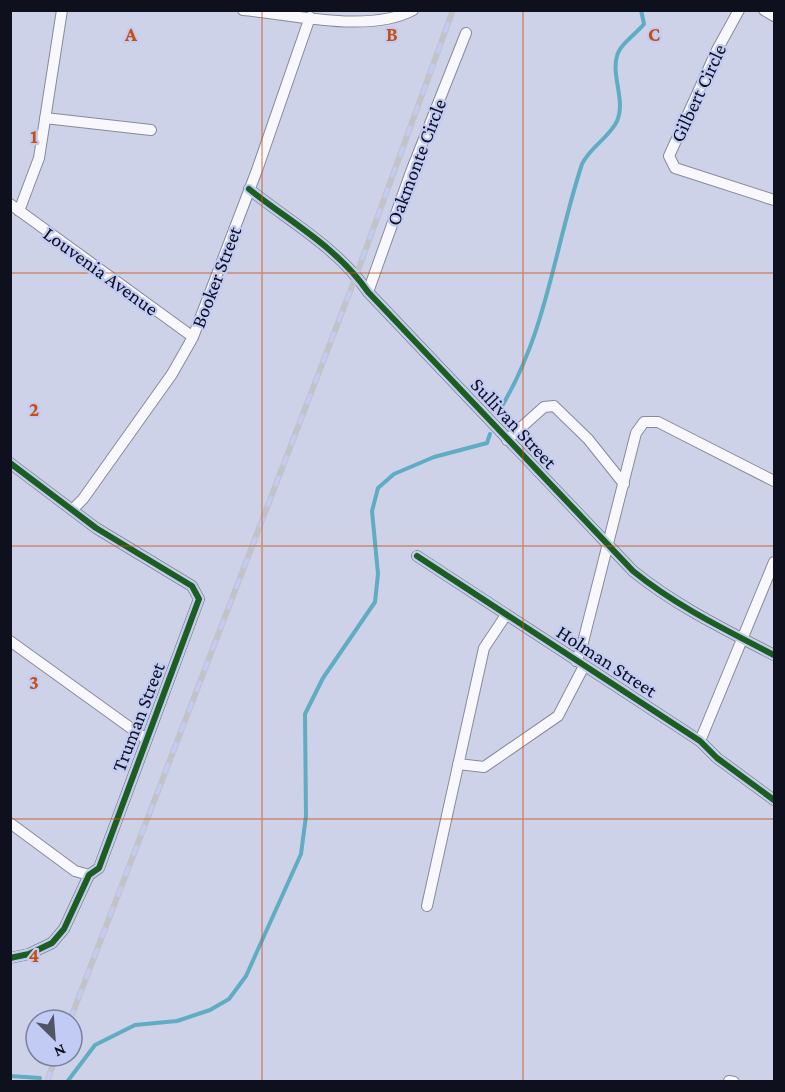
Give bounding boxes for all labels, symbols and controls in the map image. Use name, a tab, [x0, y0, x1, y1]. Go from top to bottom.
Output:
text: A	[124, 23, 138, 45]
text: B	[386, 23, 398, 45]
text: C	[648, 23, 660, 45]
street label: Gilbert Circle	[666, 40, 730, 146]
street label: Oakmonte Circle	[382, 95, 450, 228]
text: 1	[30, 125, 38, 147]
street label: Louvenia Avenue	[39, 222, 163, 320]
street label: Booker Street	[187, 223, 246, 331]
street label: Sullivan Street	[467, 373, 562, 473]
text: 2	[29, 398, 39, 420]
street label: Holman Street	[553, 620, 662, 702]
street label: Truman Street	[107, 659, 169, 775]
text: 3	[29, 671, 39, 693]
text: 4	[29, 944, 40, 966]
north arrow	[24, 1008, 84, 1068]
text: N	[52, 1041, 69, 1061]

